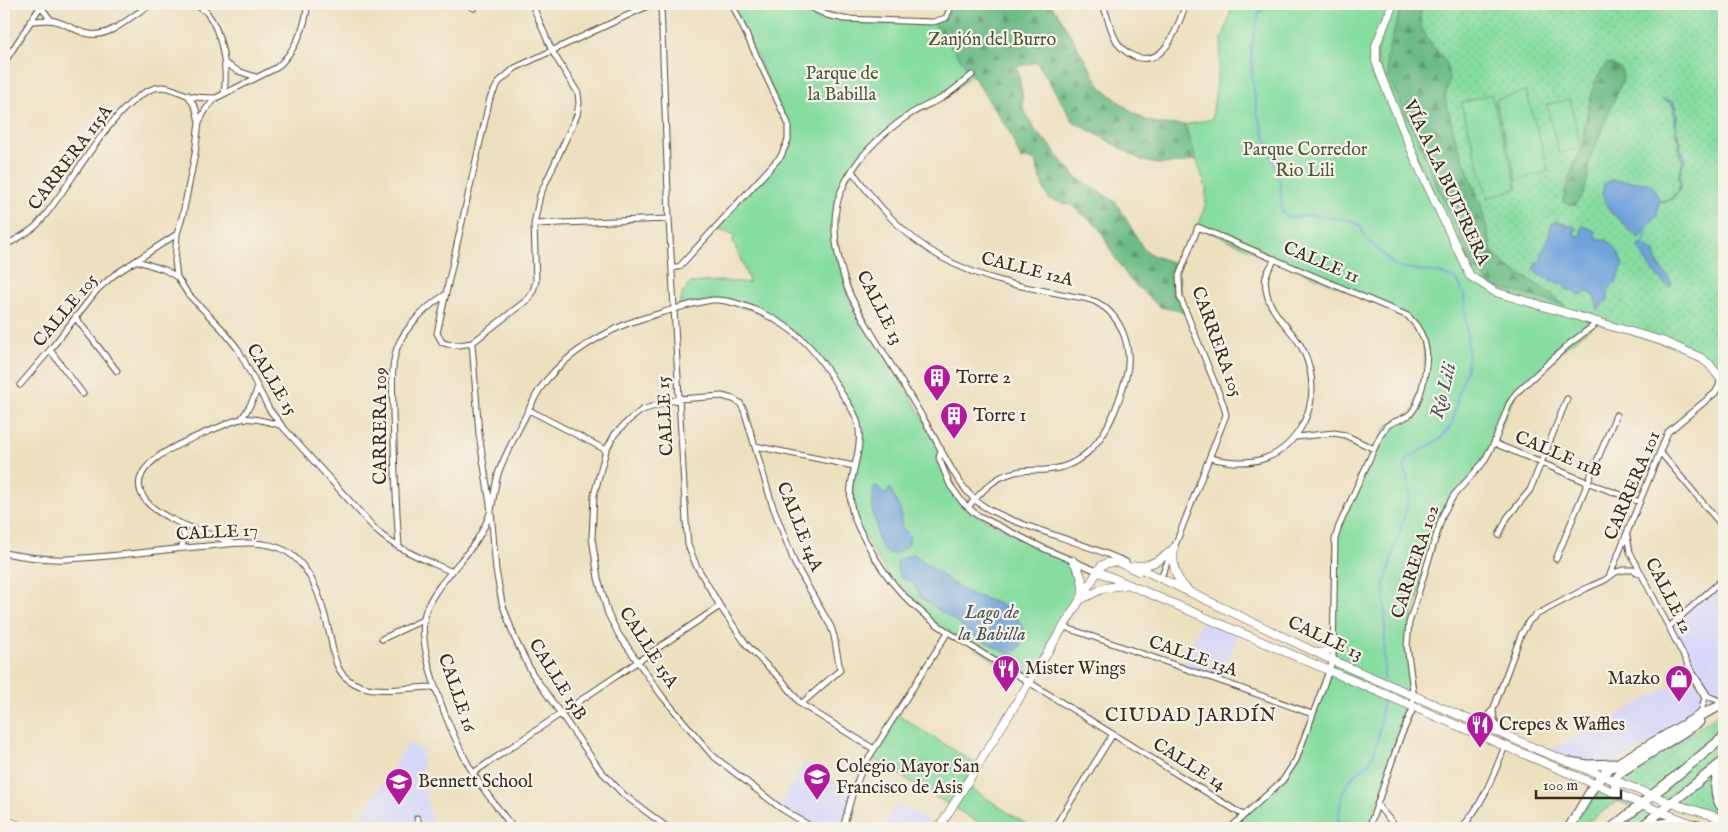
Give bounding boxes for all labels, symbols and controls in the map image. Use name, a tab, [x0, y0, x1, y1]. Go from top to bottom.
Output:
park label: Zanjón del Burro	[928, 29, 1056, 52]
park label: Parque de la Babilla	[806, 63, 878, 107]
street label: VÍA A LA BUITRERA	[1397, 95, 1497, 270]
street label: CARRERA 115A	[24, 100, 119, 215]
park label: Parque Corredor Rio Lili	[1243, 139, 1368, 183]
street label: CALLE 11	[1280, 237, 1362, 289]
street label: CALLE 12A	[978, 247, 1076, 293]
street label: CALLE 13	[851, 267, 907, 349]
street label: CALLE 105	[29, 269, 104, 352]
street label: CARRERA 105	[1185, 283, 1247, 401]
street label: CALLE 15	[240, 340, 302, 421]
water label: Río Lili	[1426, 359, 1463, 421]
building icon: Torre 2	[922, 363, 952, 402]
street label: CARRERA 109	[370, 367, 393, 485]
place label: Torre 2	[956, 367, 1011, 390]
street label: CALLE 15	[652, 375, 680, 457]
building icon: Torre 1	[939, 401, 969, 440]
place label: Torre 1	[973, 405, 1026, 428]
street label: CALLE 11B	[1511, 426, 1605, 484]
street label: CARRERA 101	[1600, 428, 1666, 544]
street label: CALLE 14A	[771, 479, 828, 576]
street label: CARRERA 102	[1387, 502, 1445, 622]
street label: CALLE 17	[175, 519, 259, 547]
street label: CALLE 12	[1639, 554, 1697, 638]
water label: Lago de la Babilla	[958, 601, 1026, 647]
street label: CALLE 15A	[613, 603, 683, 694]
street label: CALLE 13	[1284, 612, 1366, 666]
street label: CALLE 13A	[1146, 631, 1241, 683]
street label: CALLE 15B	[523, 635, 591, 725]
street label: CALLE 16	[432, 651, 480, 736]
restaurant icon: Mister Wings	[991, 654, 1021, 693]
place label: Mister Wings	[1025, 658, 1126, 681]
shop icon: Mazko	[1664, 664, 1694, 703]
place label: Mazko	[1608, 668, 1660, 691]
district label: CIUDAD JARDÍN	[1105, 703, 1277, 728]
restaurant icon: Crepes & Waffles	[1465, 710, 1495, 749]
place label: Crepes & Waffles	[1499, 714, 1625, 737]
street label: CALLE 14	[1148, 733, 1230, 797]
place label: Colegio Mayor San Francisco de Asis	[836, 756, 980, 800]
school or university icon: Colegio Mayor San Francisco de Asis	[802, 762, 832, 801]
school or university icon: Bennett School	[384, 767, 414, 806]
scale bar	[1536, 767, 1620, 799]
place label: Bennett School	[418, 771, 533, 794]
text: 100 m	[1543, 776, 1579, 795]

